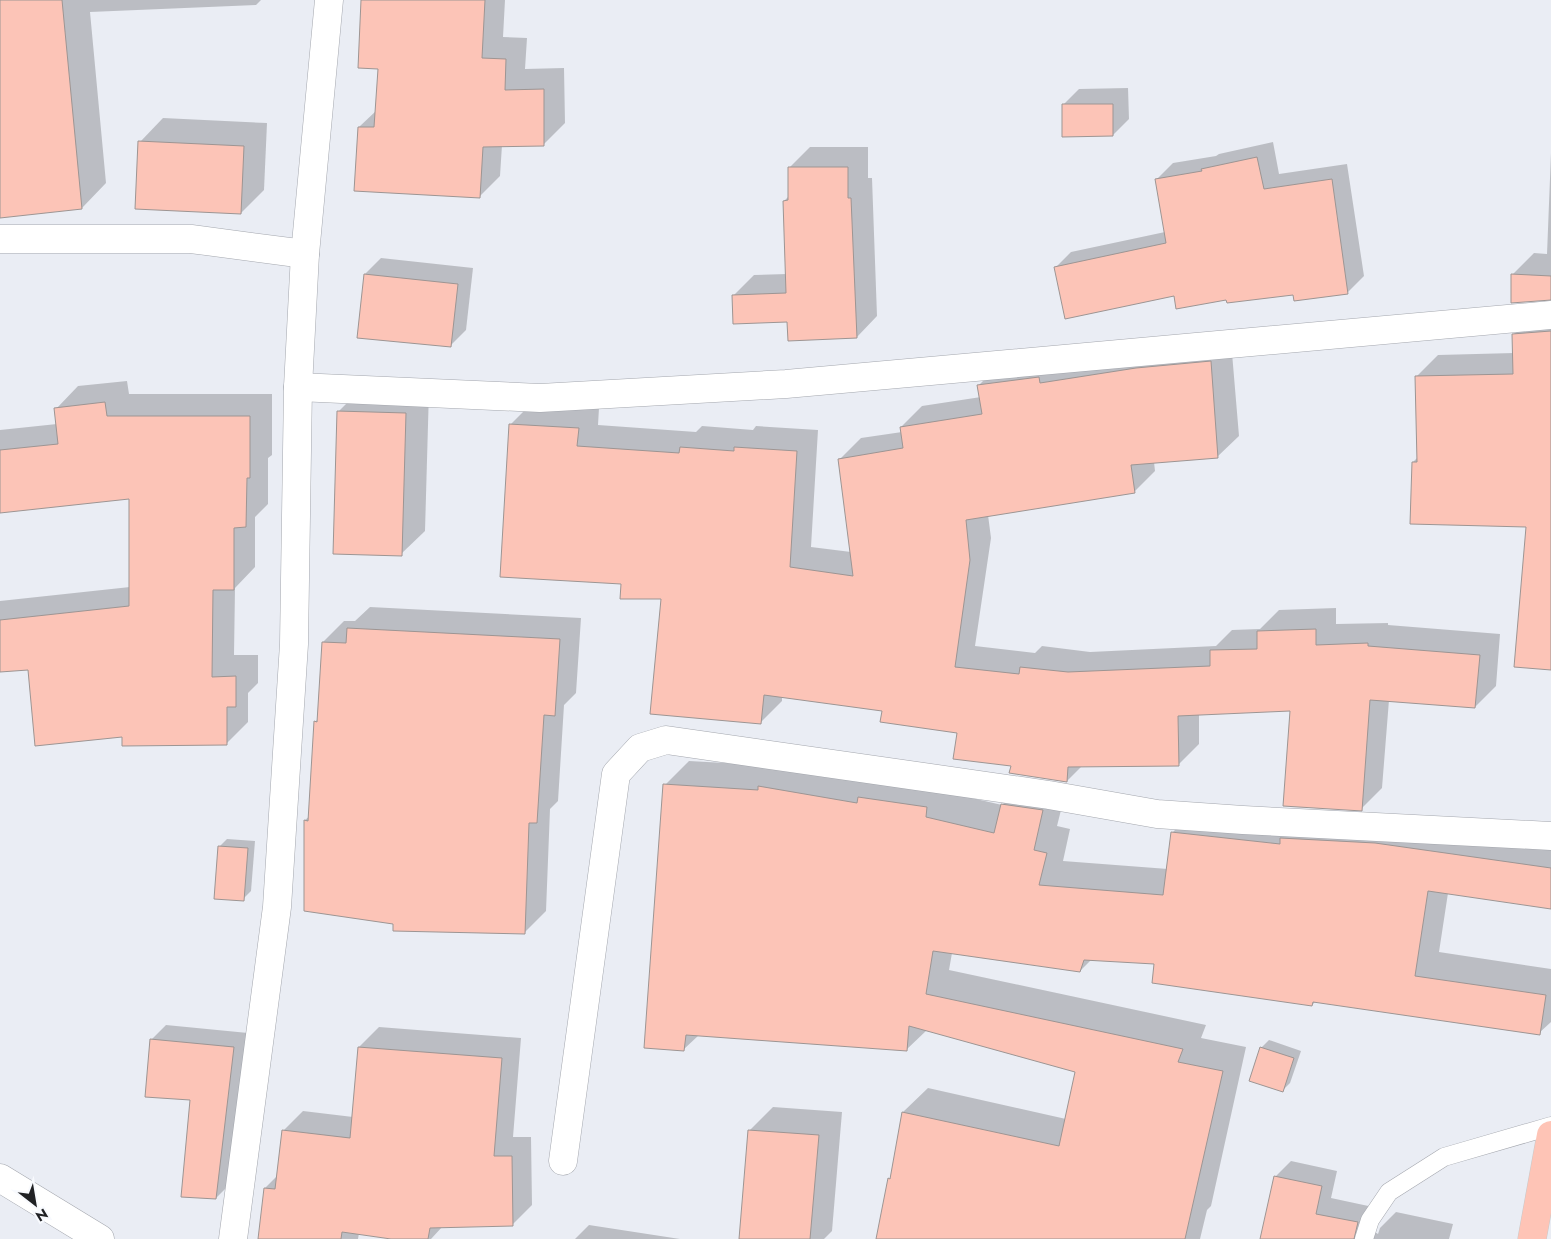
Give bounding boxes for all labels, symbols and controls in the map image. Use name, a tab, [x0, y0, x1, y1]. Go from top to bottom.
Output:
north arrow	[10, 1179, 60, 1229]
text: N	[32, 1204, 52, 1227]

